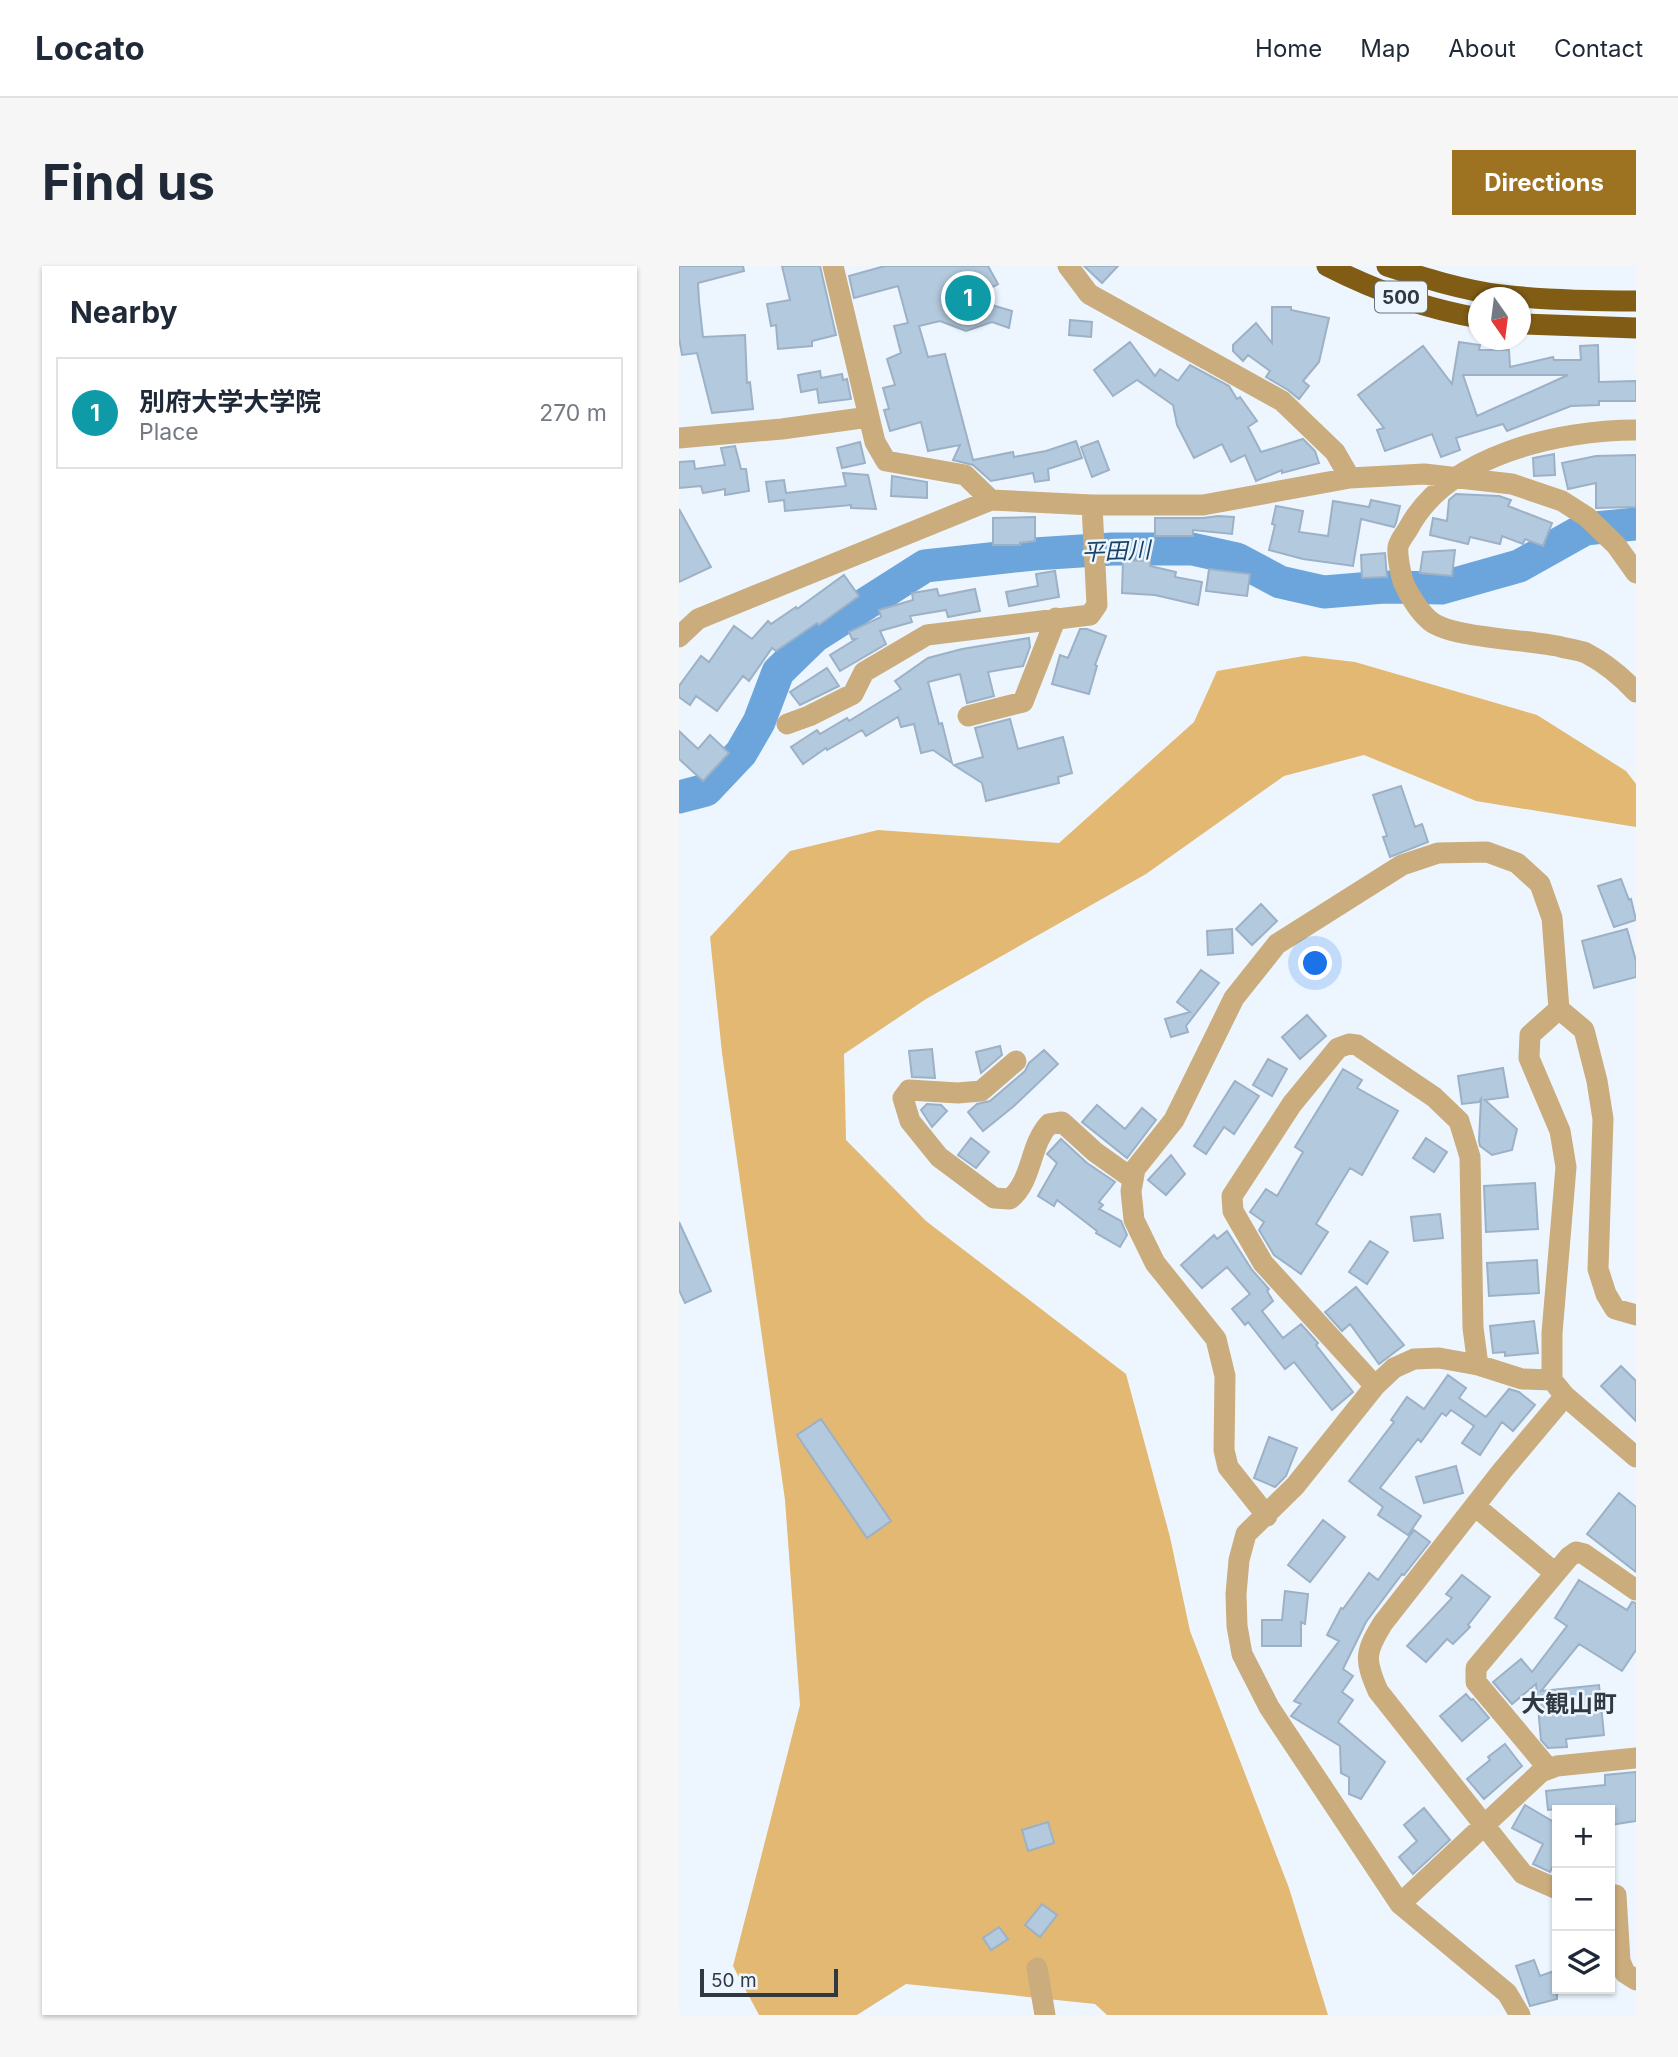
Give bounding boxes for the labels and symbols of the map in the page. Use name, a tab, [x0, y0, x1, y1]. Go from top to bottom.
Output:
pin: 1	[945, 272, 991, 324]
road number: 500	[1375, 282, 1427, 312]
north arrow	[1468, 287, 1531, 350]
water label: 平田川	[1081, 536, 1154, 566]
your location	[1298, 946, 1332, 980]
district label: 大観山町	[1521, 1689, 1617, 1718]
scale bar	[700, 1966, 838, 1998]

